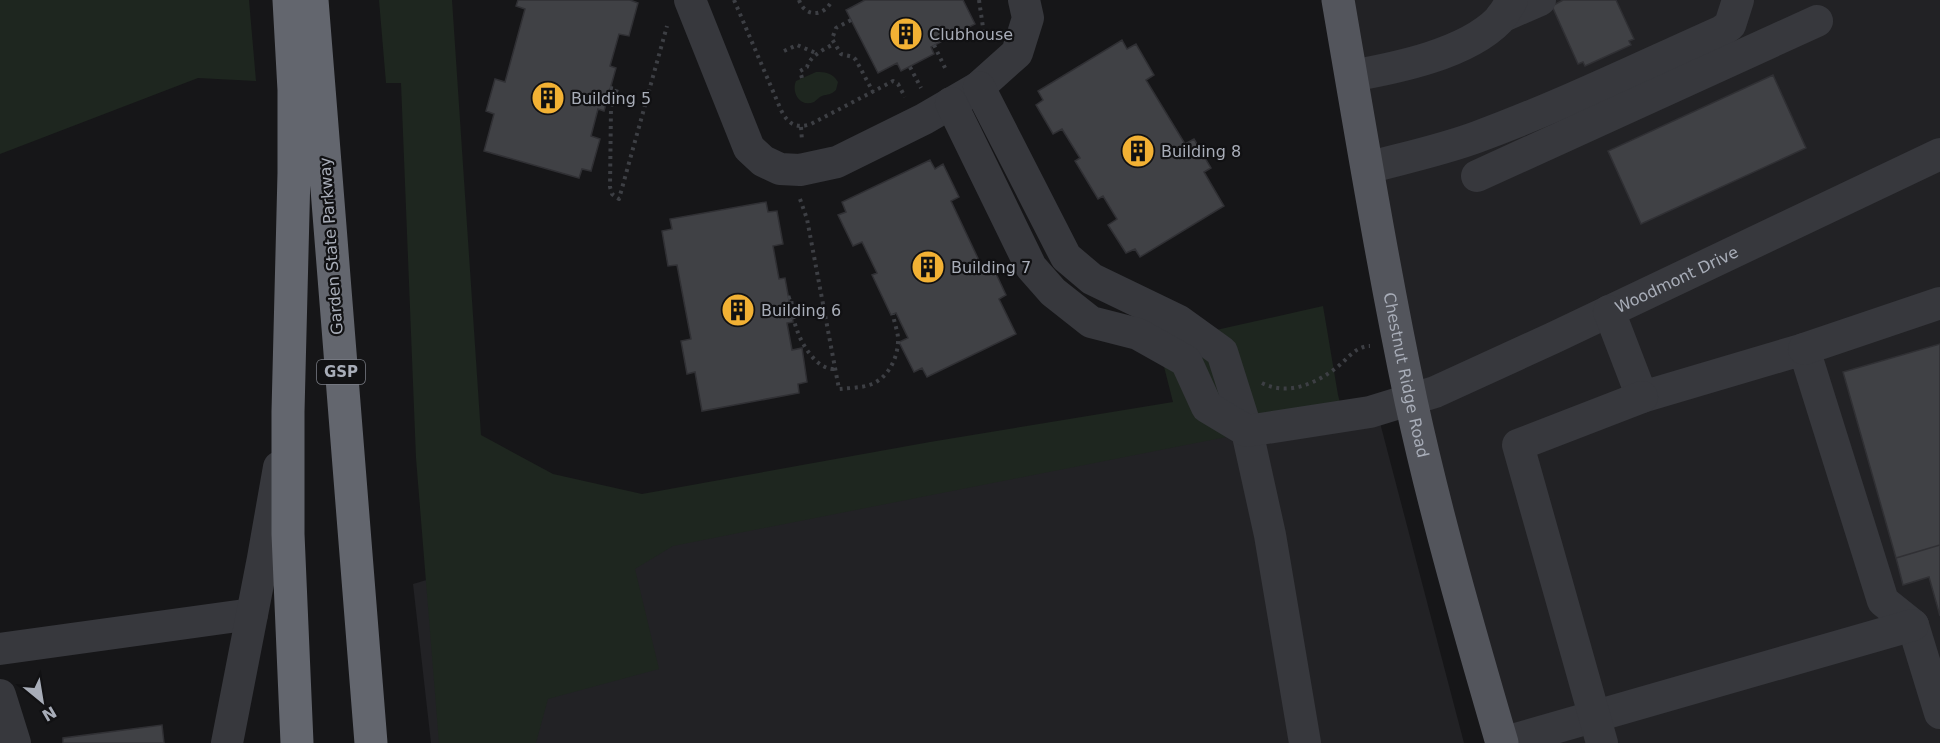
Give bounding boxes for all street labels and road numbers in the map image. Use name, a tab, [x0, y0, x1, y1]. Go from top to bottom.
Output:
street label: Garden State Parkway	[315, 156, 347, 336]
street label: Woodmont Drive	[1612, 242, 1741, 317]
street label: Chestnut Ridge Road	[1380, 291, 1433, 459]
road number: GSP	[317, 360, 365, 384]

